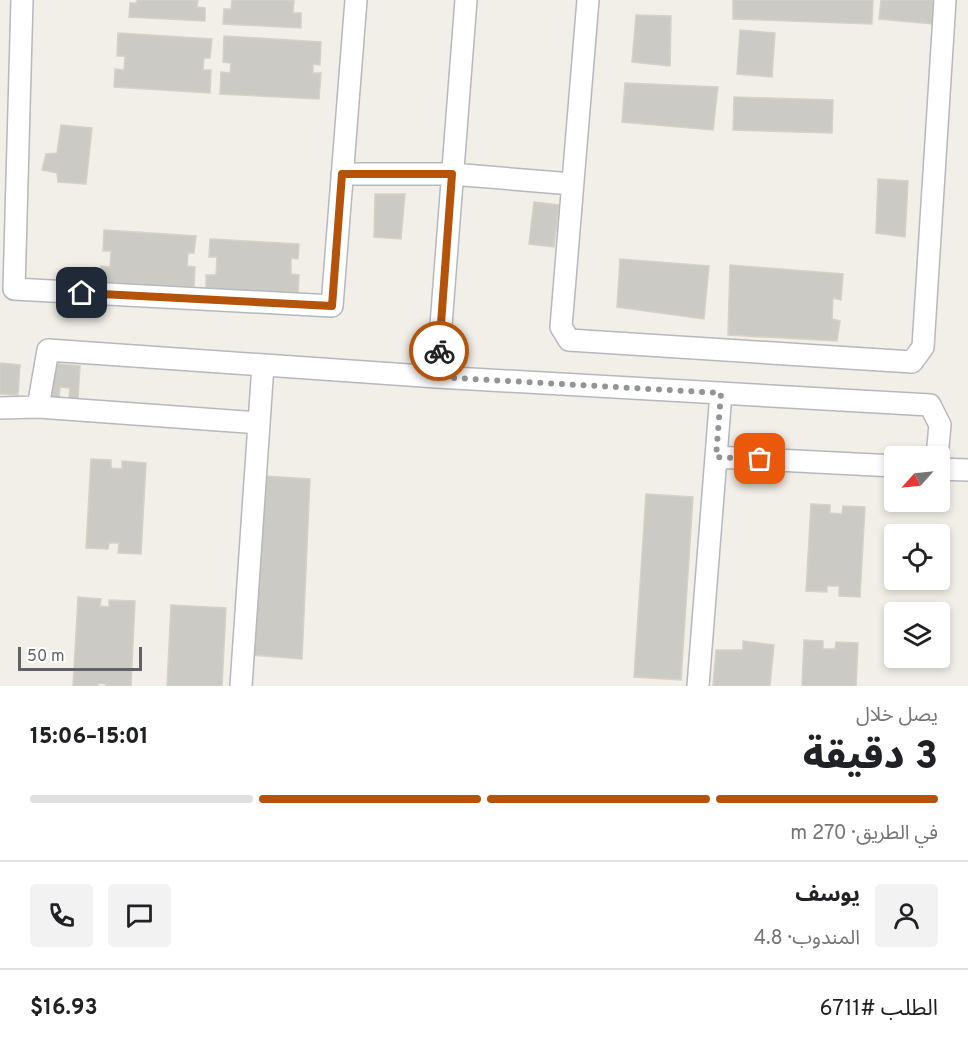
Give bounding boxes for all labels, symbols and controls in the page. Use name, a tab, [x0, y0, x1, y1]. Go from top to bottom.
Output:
pin	[56, 267, 107, 318]
icon: home	[65, 276, 98, 309]
courier	[409, 321, 469, 381]
icon: bike	[423, 335, 456, 368]
pin	[734, 433, 785, 484]
icon: bag	[743, 442, 776, 475]
north arrow	[884, 446, 950, 512]
map controls	[884, 446, 950, 668]
button: locate	[884, 524, 950, 590]
button: layers	[884, 602, 950, 668]
scale bar	[18, 644, 142, 672]
text: 50 m	[27, 647, 65, 667]
text: يصل خلال	[856, 703, 938, 729]
text: 15:01–15:06	[30, 724, 148, 751]
text: 3 دقيقة	[803, 734, 938, 783]
text: في الطريق · 270 m	[790, 821, 938, 847]
text: يوسف	[795, 882, 860, 909]
button: phone	[30, 884, 93, 947]
button: chat	[108, 884, 171, 947]
button: person	[875, 884, 938, 947]
text: المندوب · 4.8	[754, 926, 860, 952]
text: $16.93	[30, 995, 98, 1022]
text: الطلب #6711	[820, 996, 938, 1023]

